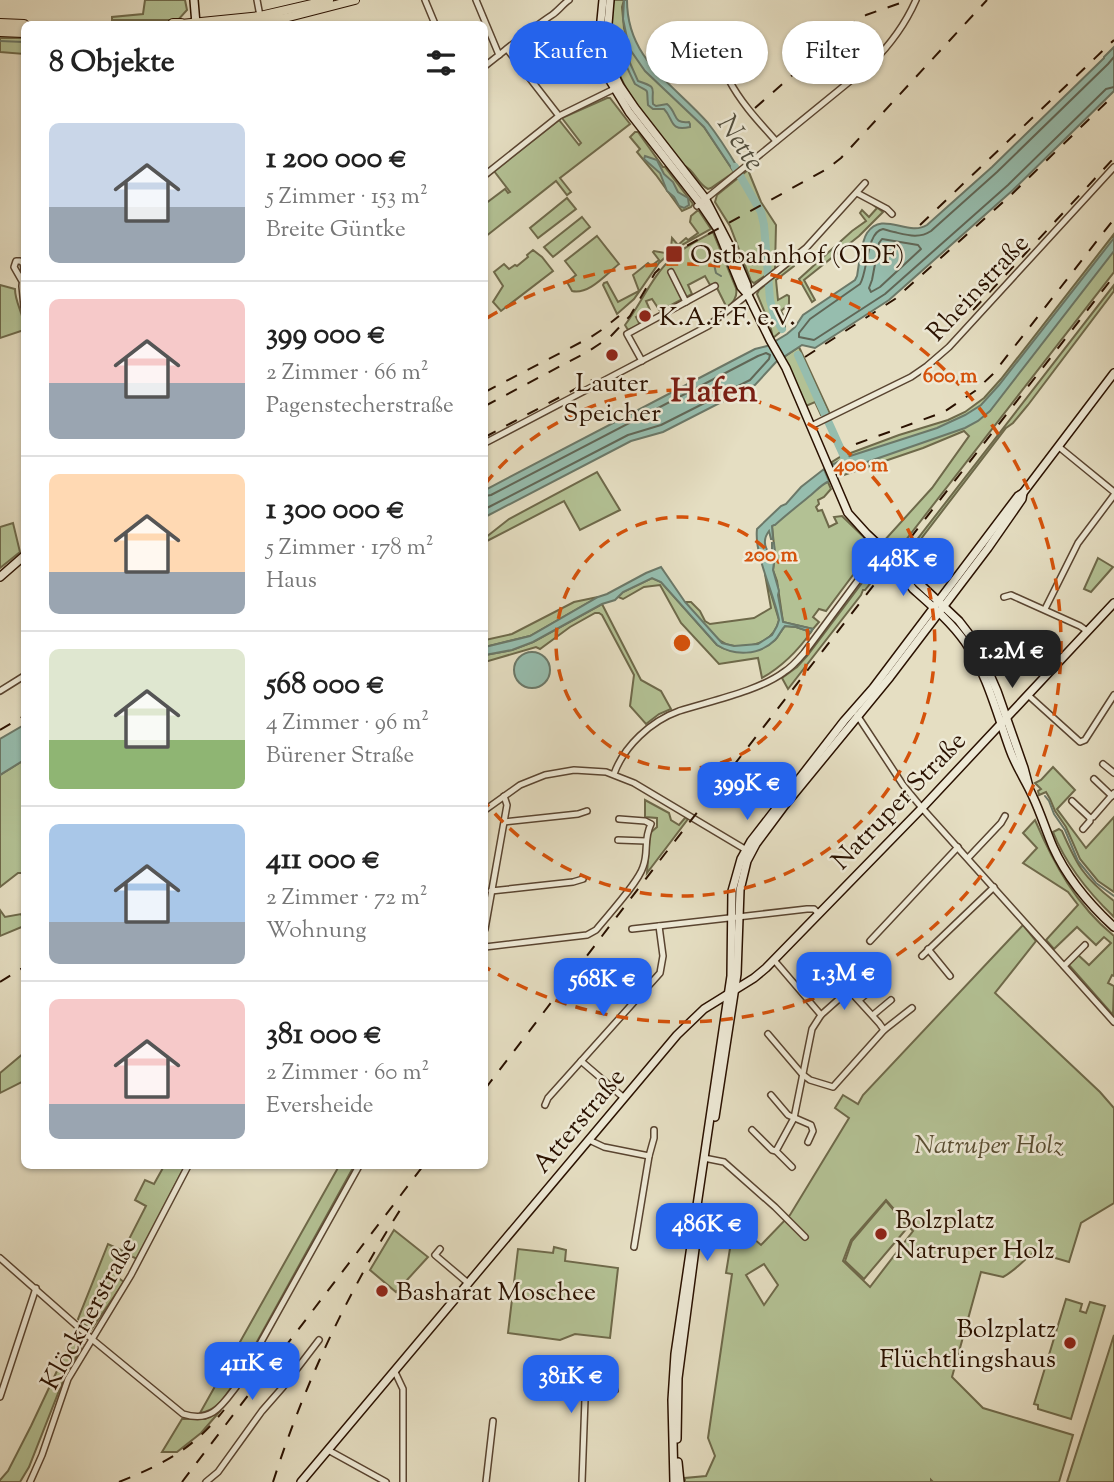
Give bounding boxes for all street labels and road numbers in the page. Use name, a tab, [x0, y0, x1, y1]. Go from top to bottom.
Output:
street label: Rheinstraße	[919, 227, 1038, 351]
street label: Natruper Straße	[824, 724, 976, 879]
street label: Atterstraße	[525, 1061, 635, 1182]
street label: Klöcknerstraße	[33, 1231, 147, 1397]

